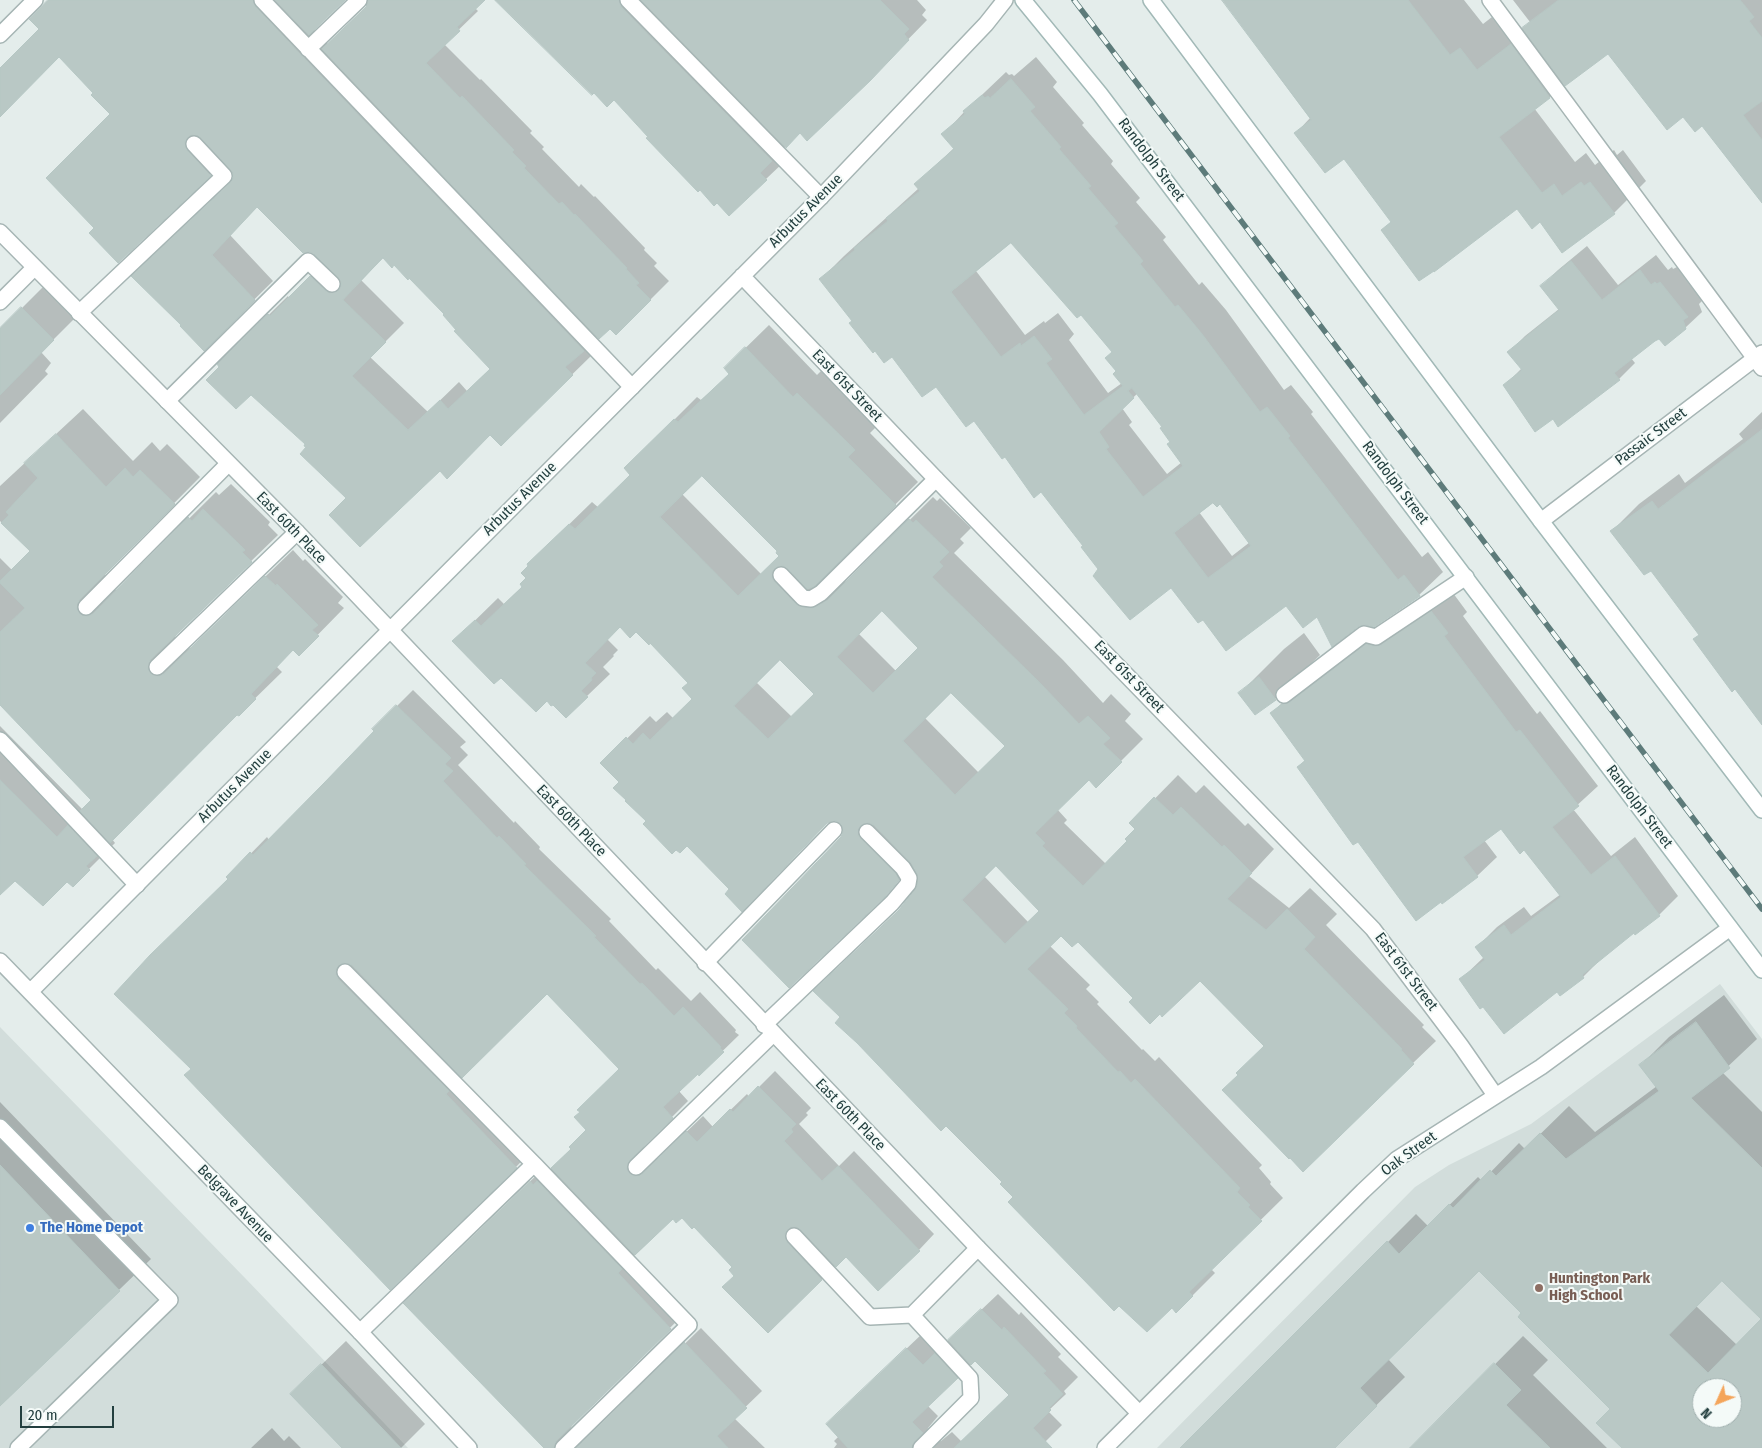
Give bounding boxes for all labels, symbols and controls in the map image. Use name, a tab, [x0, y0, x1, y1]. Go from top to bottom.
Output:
street label: Randolph Street	[1114, 115, 1188, 205]
street label: Arbutus Avenue	[765, 170, 847, 252]
street label: East 61st Street	[808, 346, 886, 426]
street label: Passaic Street	[1612, 404, 1690, 470]
street label: Randolph Street	[1358, 438, 1432, 528]
street label: Arbutus Avenue	[479, 458, 561, 540]
street label: East 60th Place	[252, 488, 330, 568]
street label: East 61st Street	[1090, 637, 1168, 717]
street label: Arbutus Avenue	[194, 745, 276, 827]
street label: Randolph Street	[1602, 762, 1676, 852]
street label: East 60th Place	[532, 781, 610, 861]
street label: East 61st Street	[1371, 929, 1441, 1015]
street label: East 60th Place	[811, 1075, 889, 1155]
street label: Oak Street	[1378, 1128, 1440, 1180]
street label: Belgrave Avenue	[193, 1161, 277, 1247]
place label: The Home Depot	[40, 1219, 143, 1237]
marker: The Home Depot	[24, 1222, 36, 1234]
place label: Huntington Park High School	[1549, 1270, 1650, 1305]
marker: Huntington Park High School	[1533, 1282, 1545, 1294]
north arrow	[1692, 1378, 1742, 1428]
scale bar	[22, 1396, 116, 1428]
text: N	[1698, 1404, 1716, 1422]
text: 20 m	[28, 1406, 58, 1424]

